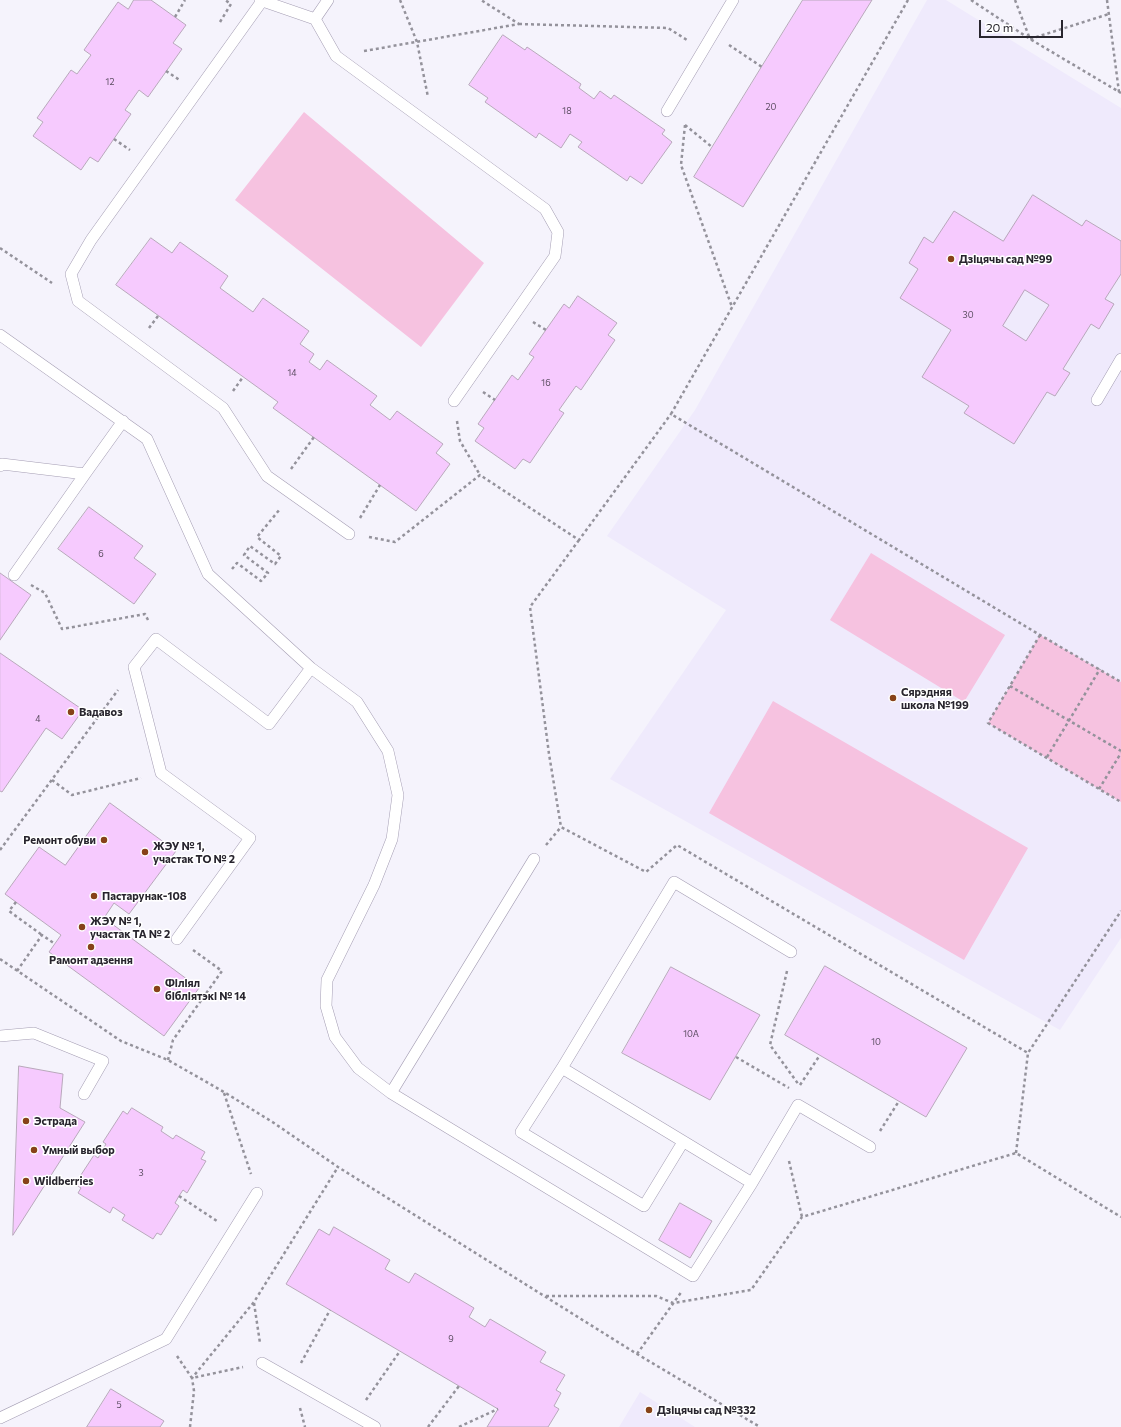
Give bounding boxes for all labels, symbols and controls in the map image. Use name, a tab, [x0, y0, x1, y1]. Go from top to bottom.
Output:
scale bar	[981, 12, 1065, 38]
text: 20 m	[986, 20, 1013, 34]
house number: 12	[106, 77, 114, 87]
house number: 20	[766, 102, 776, 112]
house number: 18	[562, 106, 572, 116]
place label: Дзіцячы сад №99	[959, 252, 1052, 266]
marker: Дзіцячы сад №99	[946, 254, 956, 264]
house number: 30	[962, 310, 974, 320]
house number: 14	[287, 368, 297, 378]
house number: 16	[541, 378, 551, 388]
house number: 6	[98, 549, 104, 559]
place label: Сярэдняя школа №199	[901, 685, 969, 711]
marker: Сярэдняя школа №199	[888, 693, 898, 703]
place label: Вадавоз	[79, 705, 123, 719]
marker: Вадавоз	[66, 707, 76, 717]
house number: 4	[35, 714, 41, 724]
place label: Ремонт обуви	[23, 833, 96, 847]
marker: Ремонт обуви	[99, 835, 109, 845]
place label: ЖЭУ № 1, участак ТО № 2	[153, 839, 235, 865]
marker: ЖЭУ № 1, участак ТО № 2	[140, 847, 150, 857]
place label: Пастарунак-108	[102, 889, 187, 903]
marker: Пастарунак-108	[89, 891, 99, 901]
place label: ЖЭУ № 1, участак ТА № 2	[90, 914, 170, 940]
marker: ЖЭУ № 1, участак ТА № 2	[77, 922, 87, 932]
marker: Рамонт адзення	[86, 942, 96, 952]
place label: Рамонт адзення	[49, 953, 133, 967]
place label: Філіял бібліятэкі № 14	[165, 976, 246, 1002]
marker: Філіял бібліятэкі № 14	[152, 984, 162, 994]
house number: 10А	[683, 1029, 699, 1039]
house number: 10	[871, 1037, 881, 1047]
place label: Эстрада	[34, 1114, 77, 1128]
marker: Эстрада	[21, 1116, 31, 1126]
place label: Умный выбор	[42, 1143, 115, 1157]
marker: Умный выбор	[29, 1145, 39, 1155]
house number: 3	[138, 1168, 144, 1178]
place label: Wildberries	[34, 1174, 93, 1188]
marker: Wildberries	[21, 1176, 31, 1186]
house number: 9	[448, 1334, 454, 1344]
house number: 5	[116, 1400, 122, 1410]
place label: Дзіцячы сад №332	[657, 1403, 756, 1417]
marker: Дзіцячы сад №332	[644, 1405, 654, 1415]

